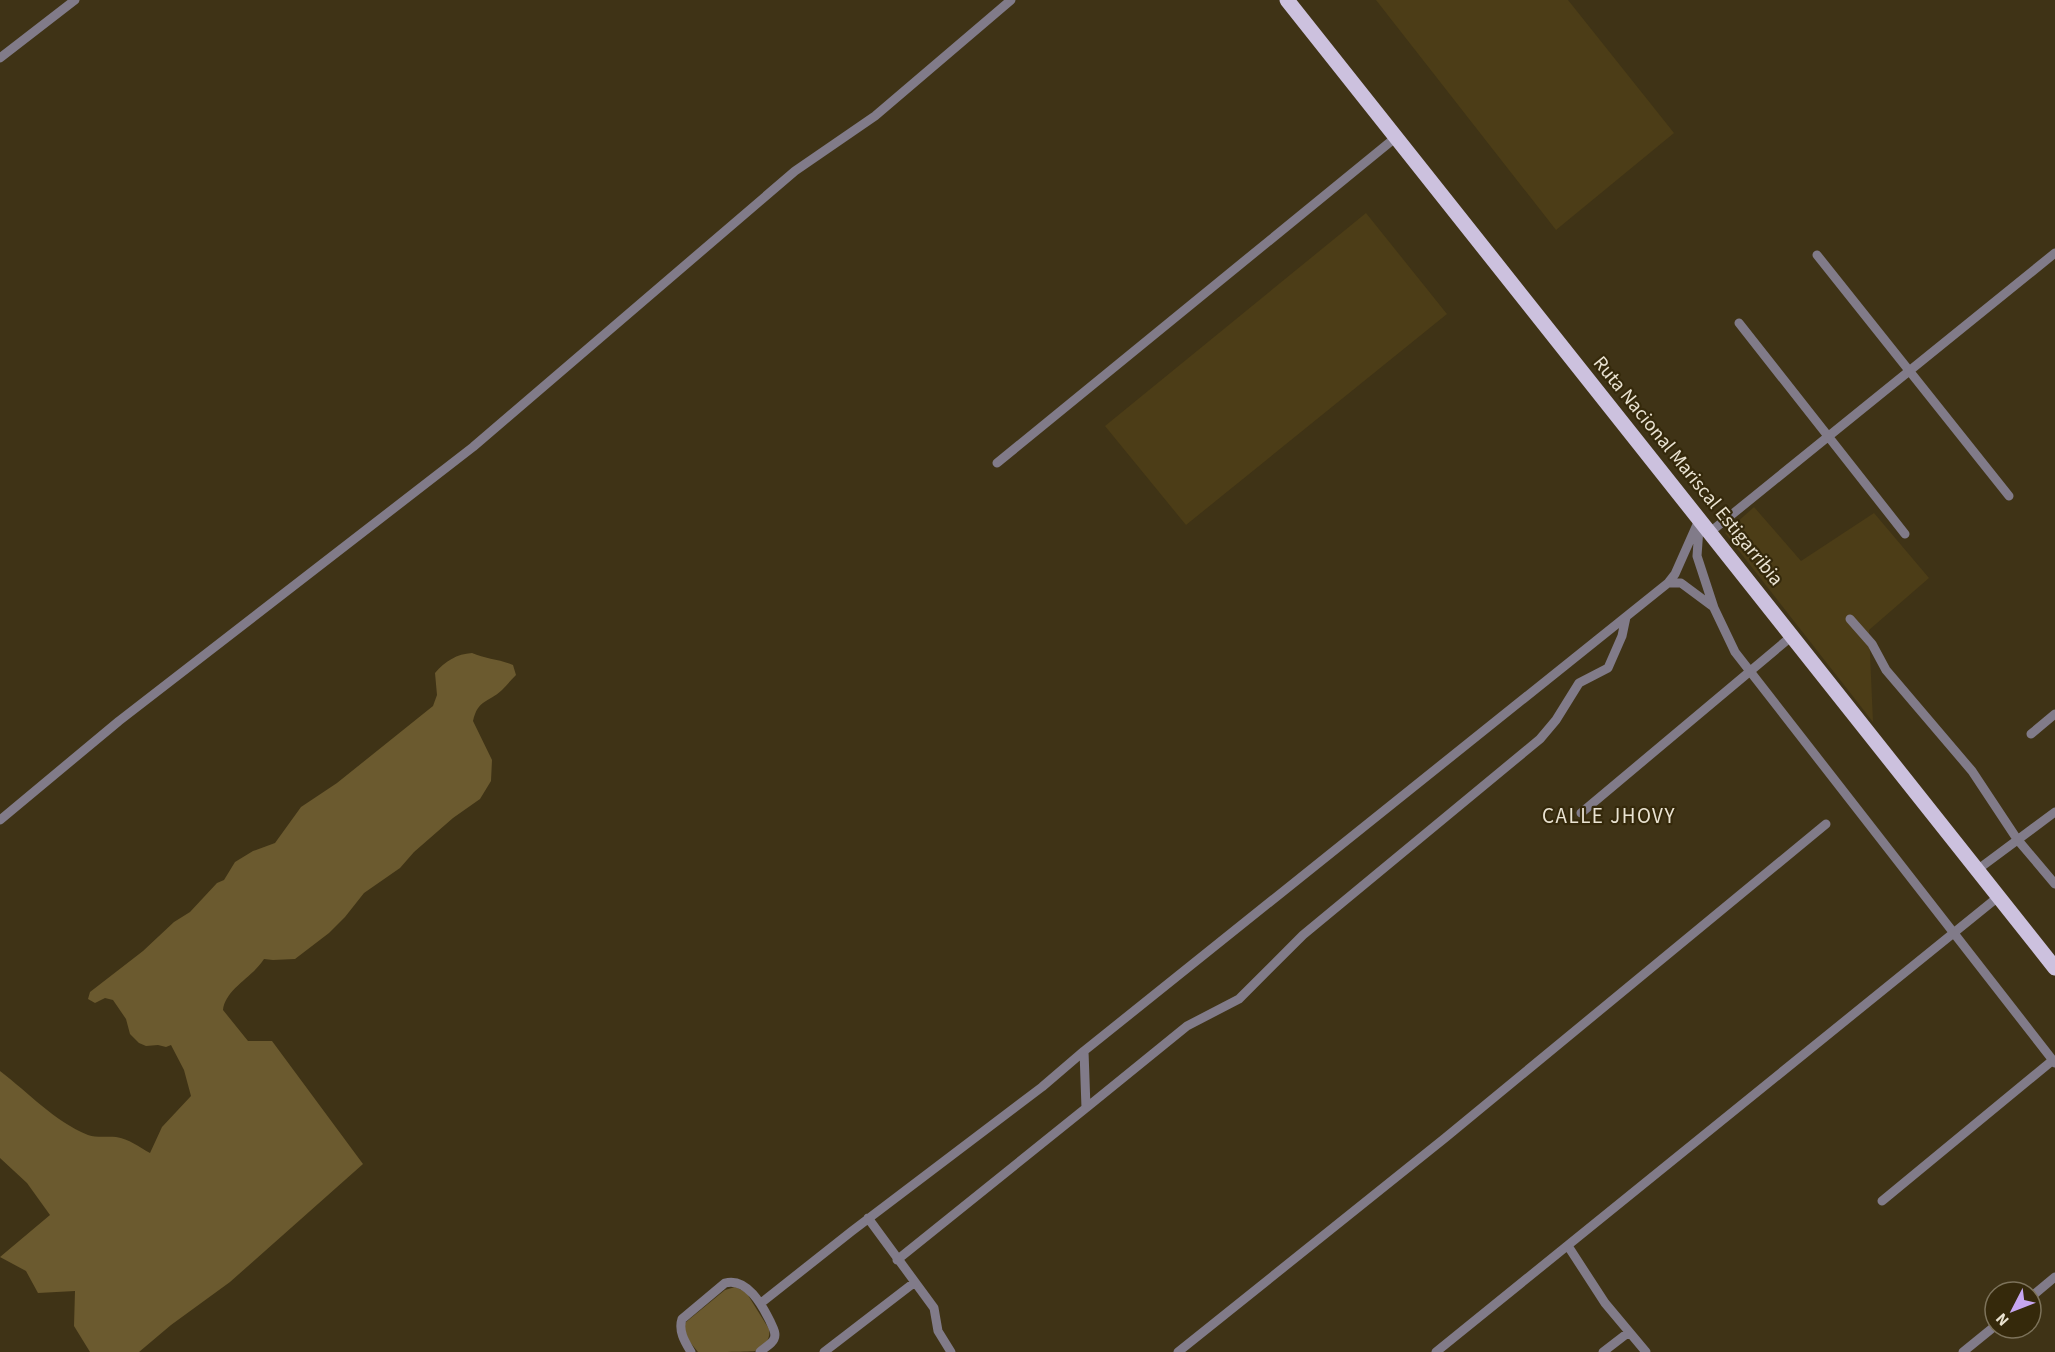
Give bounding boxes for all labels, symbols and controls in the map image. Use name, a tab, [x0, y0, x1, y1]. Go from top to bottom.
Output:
street label: Ruta Nacional Mariscal Estigarribia	[1586, 350, 1790, 592]
district label: CALLE JHOVY	[1542, 801, 1676, 831]
north arrow	[1983, 1280, 2043, 1340]
text: N	[1991, 1308, 2014, 1331]

